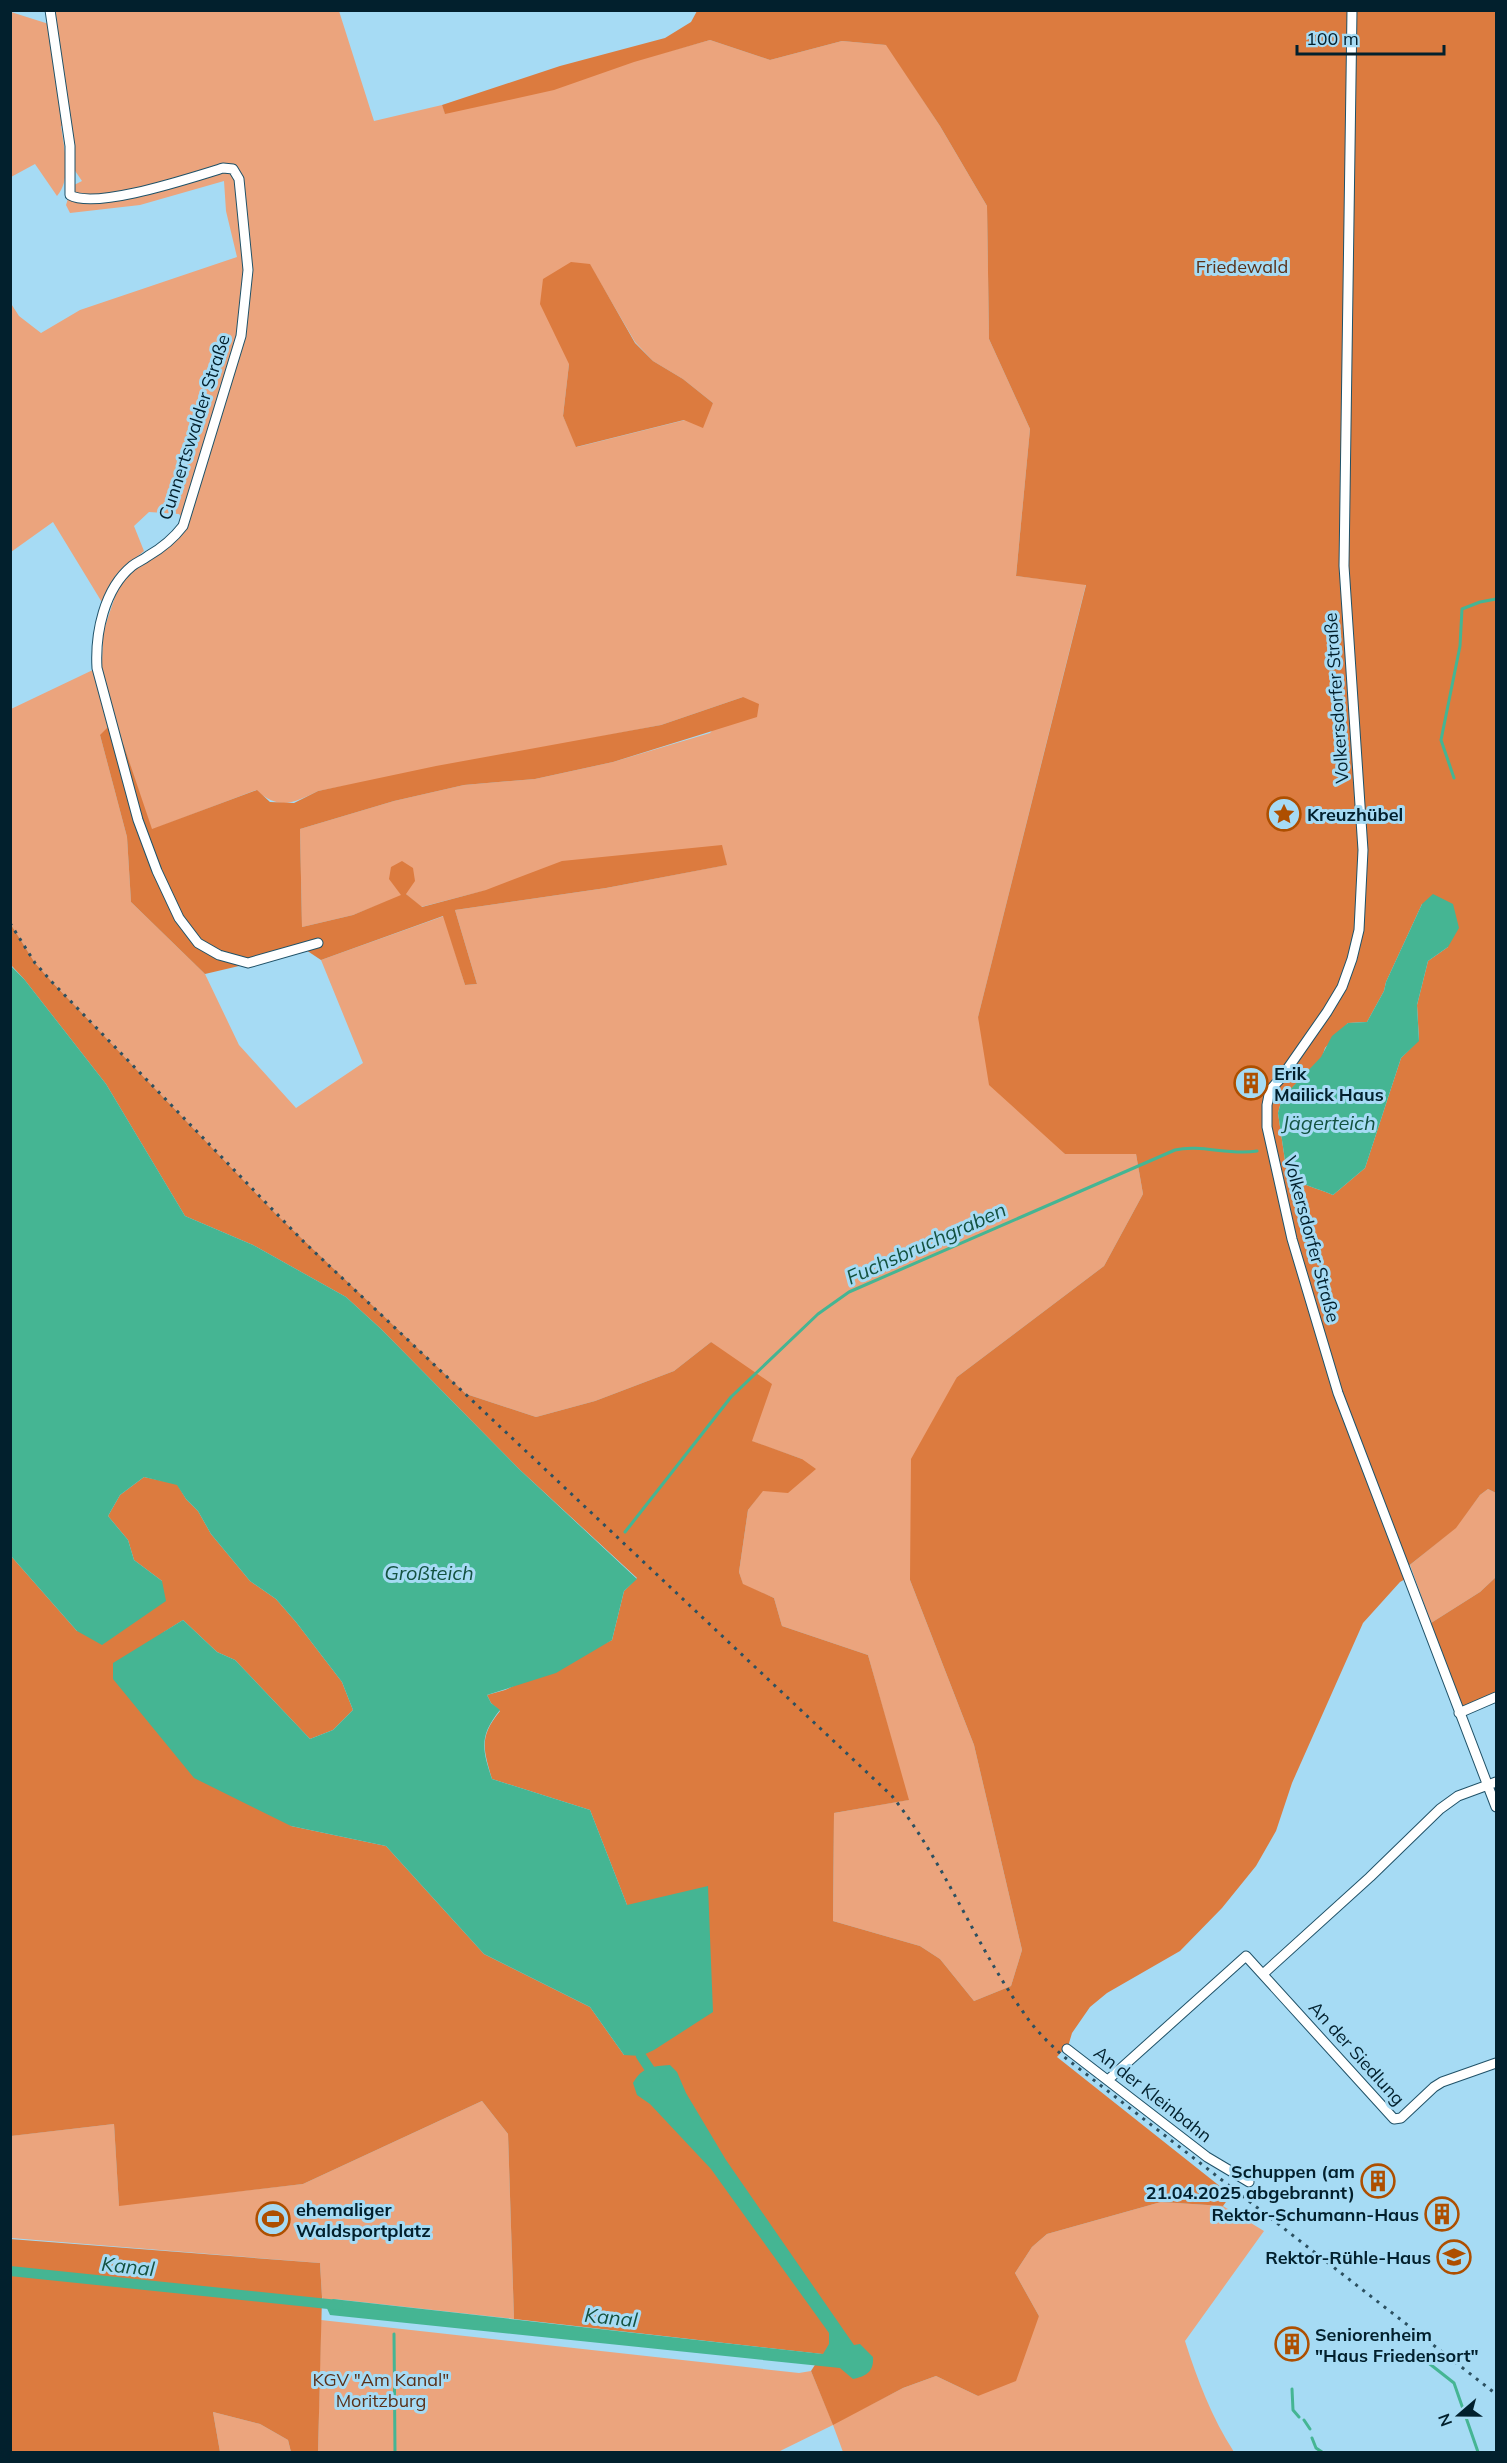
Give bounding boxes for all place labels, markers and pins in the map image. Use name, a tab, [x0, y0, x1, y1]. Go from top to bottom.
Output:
place icon: Kreuzhübel	[1266, 796, 1302, 832]
place label: Kreuzhübel	[1307, 803, 1403, 826]
place label: Erik Mailick Haus	[1274, 1062, 1384, 1106]
building icon: Erik Mailick Haus	[1233, 1065, 1269, 1101]
place label: Schuppen (am 21.04.2025 abgebrannt)	[1146, 2160, 1355, 2204]
building icon: Schuppen (am 21.04.2025 abgebrannt)	[1360, 2163, 1396, 2199]
building icon: Rektor-Schumann-Haus	[1424, 2196, 1460, 2232]
place label: ehemaliger Waldsportplatz	[296, 2198, 431, 2242]
sports icon: ehemaliger Waldsportplatz	[255, 2201, 291, 2237]
place label: Rektor-Schumann-Haus	[1211, 2203, 1419, 2226]
school or university icon: Rektor-Rühle-Haus	[1436, 2239, 1472, 2275]
place label: Rektor-Rühle-Haus	[1265, 2246, 1431, 2269]
place label: Seniorenheim "Haus Friedensort"	[1315, 2323, 1479, 2367]
building icon: Seniorenheim "Haus Friedensort"	[1274, 2326, 1310, 2362]

